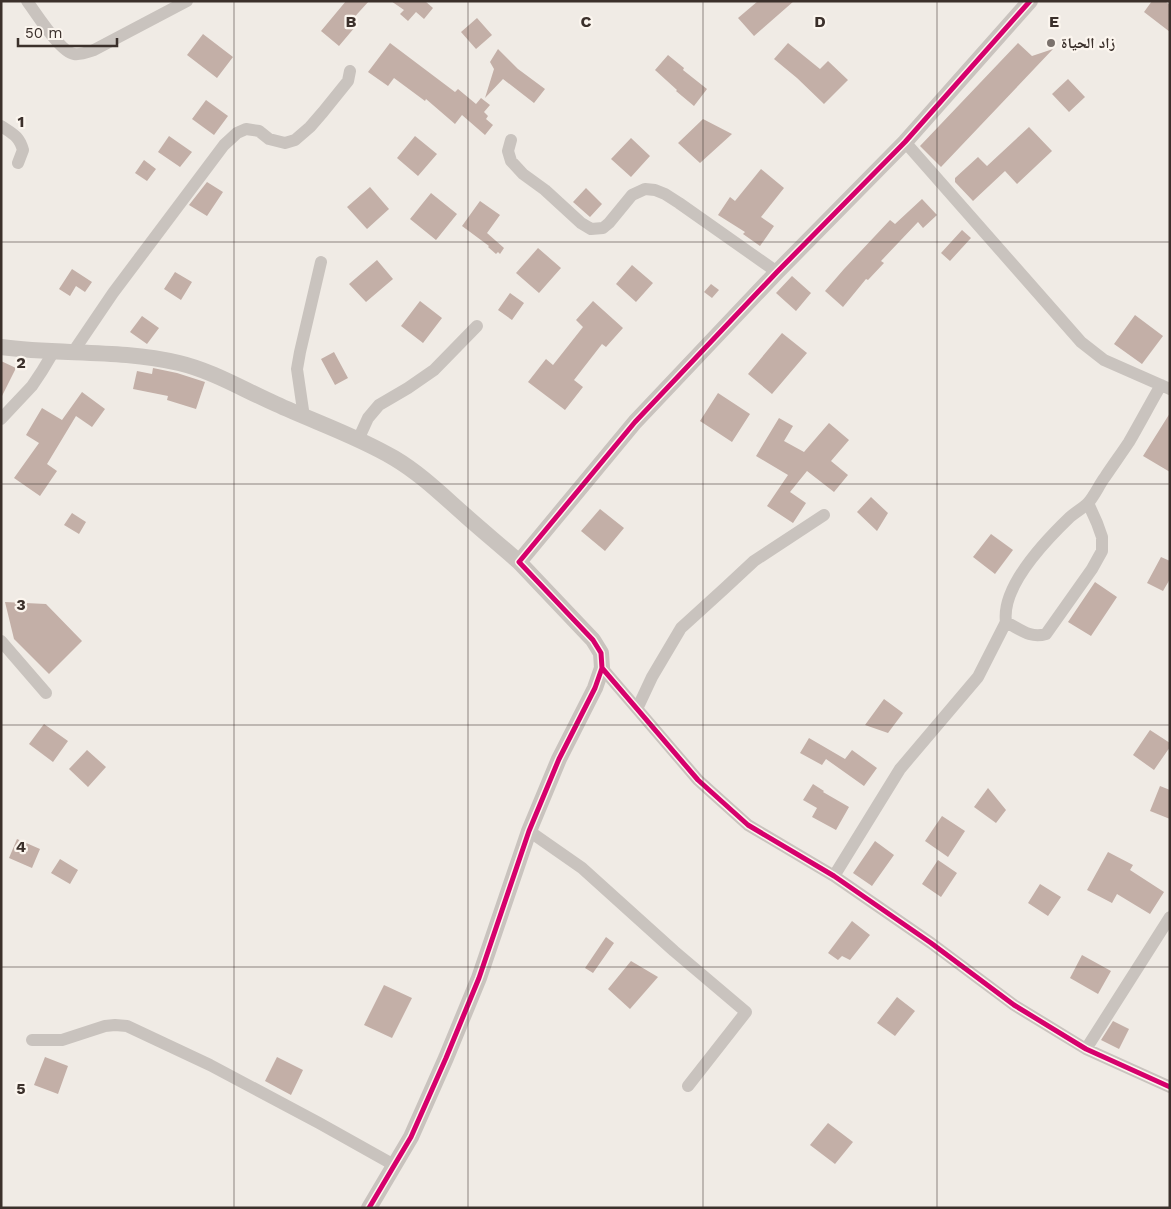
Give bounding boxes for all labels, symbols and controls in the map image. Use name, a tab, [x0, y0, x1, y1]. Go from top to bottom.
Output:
text: B	[346, 12, 357, 31]
text: C	[581, 12, 592, 31]
text: D	[814, 12, 826, 31]
text: E	[1049, 12, 1059, 31]
scale bar	[18, 15, 116, 47]
text: 50 m	[25, 24, 62, 42]
place label: زاد الحياة	[1061, 34, 1116, 52]
marker: زاد الحياة	[1045, 37, 1057, 49]
text: 1	[18, 112, 24, 131]
text: 2	[16, 353, 26, 372]
text: 3	[16, 595, 26, 614]
text: 4	[16, 837, 26, 856]
text: 5	[16, 1079, 26, 1098]

